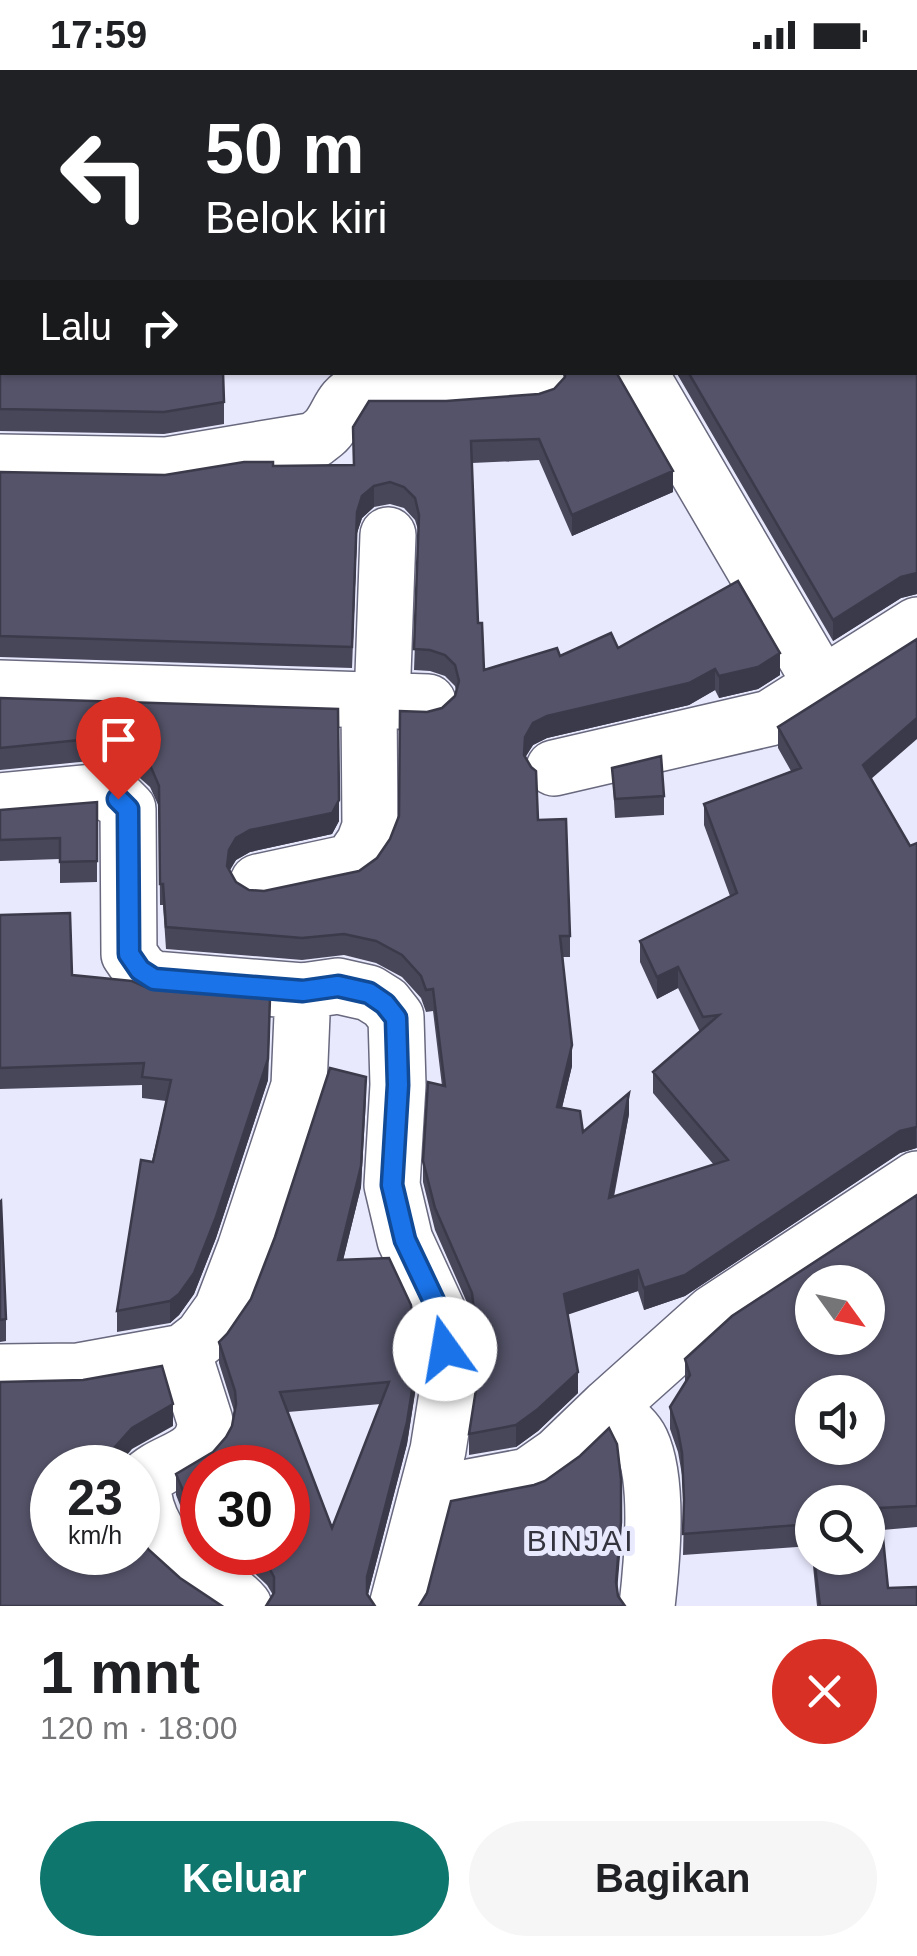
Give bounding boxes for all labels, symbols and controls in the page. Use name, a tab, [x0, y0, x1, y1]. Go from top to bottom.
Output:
text: 17:59	[50, 14, 147, 56]
icon: left	[40, 110, 170, 240]
text: 50 m	[205, 110, 365, 188]
text: Belok kiri	[205, 192, 388, 243]
icon: right	[132, 300, 187, 355]
text: Lalu	[40, 306, 112, 348]
pin	[76, 697, 161, 800]
icon: arrive	[91, 712, 146, 767]
north arrow	[795, 1265, 885, 1355]
map controls	[795, 1265, 885, 1575]
position arrow	[393, 1297, 497, 1401]
button: sound	[795, 1375, 885, 1465]
speed limit sign: 30	[180, 1445, 310, 1575]
text: 23	[67, 1470, 123, 1526]
button: search	[795, 1485, 885, 1575]
text: km/h	[68, 1521, 122, 1549]
district label: BINJAI	[527, 1524, 635, 1557]
text: 1 mnt	[40, 1639, 200, 1706]
button: close	[772, 1639, 877, 1744]
text: 120 m · 18:00	[40, 1710, 237, 1746]
button: Keluar	[40, 1821, 449, 1936]
button: Bagikan	[469, 1821, 877, 1936]

